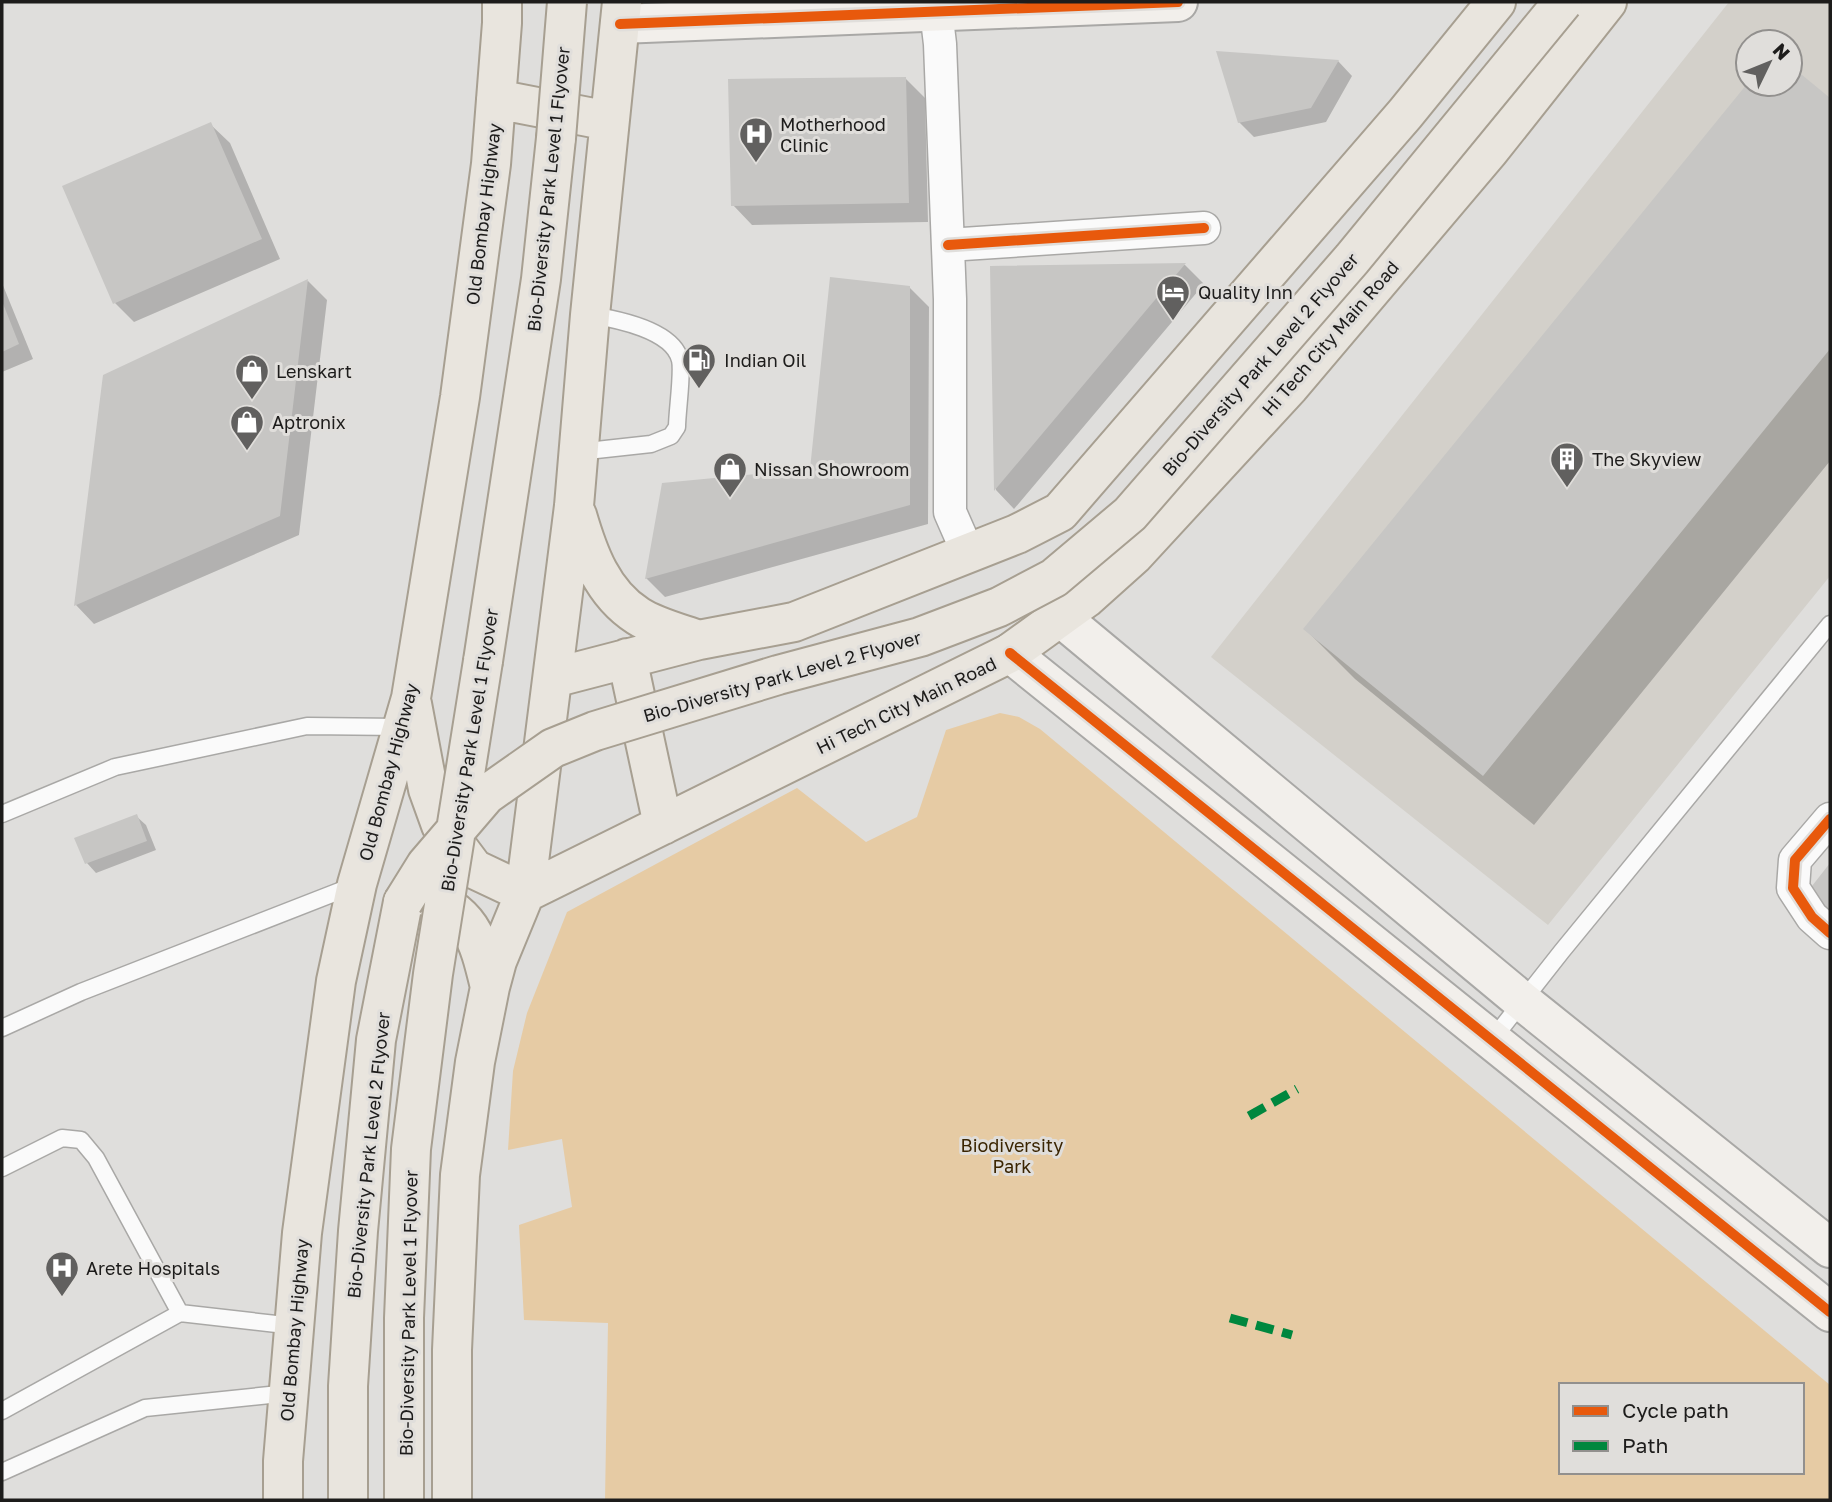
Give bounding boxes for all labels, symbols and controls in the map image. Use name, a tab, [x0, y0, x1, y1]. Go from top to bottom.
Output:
north arrow	[1734, 28, 1804, 98]
text: N	[1768, 38, 1795, 64]
street label: Bio-Diversity Park Level 1 Flyover	[522, 45, 574, 333]
place label: Motherhood Clinic	[780, 113, 886, 156]
hospital icon: Motherhood Clinic	[737, 115, 775, 164]
street label: Old Bombay Highway	[461, 122, 505, 306]
street label: Bio-Diversity Park Level 2 Flyover	[1157, 248, 1363, 480]
street label: Hi Tech City Main Road	[1257, 256, 1403, 420]
hotel icon: Quality Inn	[1154, 273, 1192, 322]
place label: Quality Inn	[1198, 281, 1293, 303]
fuel station icon: Indian Oil	[680, 341, 718, 390]
place label: Indian Oil	[724, 349, 806, 371]
shop icon: Lenskart	[233, 352, 271, 401]
place label: Lenskart	[276, 360, 352, 382]
shop icon: Aptronix	[228, 403, 266, 452]
place label: Aptronix	[272, 411, 346, 433]
building icon: The Skyview	[1548, 440, 1586, 489]
place label: The Skyview	[1592, 448, 1702, 470]
shop icon: Nissan Showroom	[711, 450, 749, 499]
place label: Nissan Showroom	[754, 458, 909, 480]
street label: Bio-Diversity Park Level 1 Flyover	[436, 607, 502, 893]
street label: Bio-Diversity Park Level 2 Flyover	[641, 626, 923, 726]
street label: Hi Tech City Main Road	[812, 652, 1000, 758]
street label: Old Bombay Highway	[354, 681, 422, 863]
street label: Bio-Diversity Park Level 2 Flyover	[342, 1011, 394, 1299]
park label: Biodiversity Park	[961, 1134, 1063, 1177]
street label: Bio-Diversity Park Level 1 Flyover	[395, 1170, 421, 1456]
street label: Old Bombay Highway	[275, 1238, 313, 1422]
hospital icon: Arete Hospitals	[43, 1249, 81, 1298]
place label: Arete Hospitals	[86, 1257, 220, 1279]
legend	[1559, 1383, 1804, 1474]
text: Cycle path	[1622, 1397, 1729, 1423]
text: Path	[1622, 1432, 1669, 1458]

